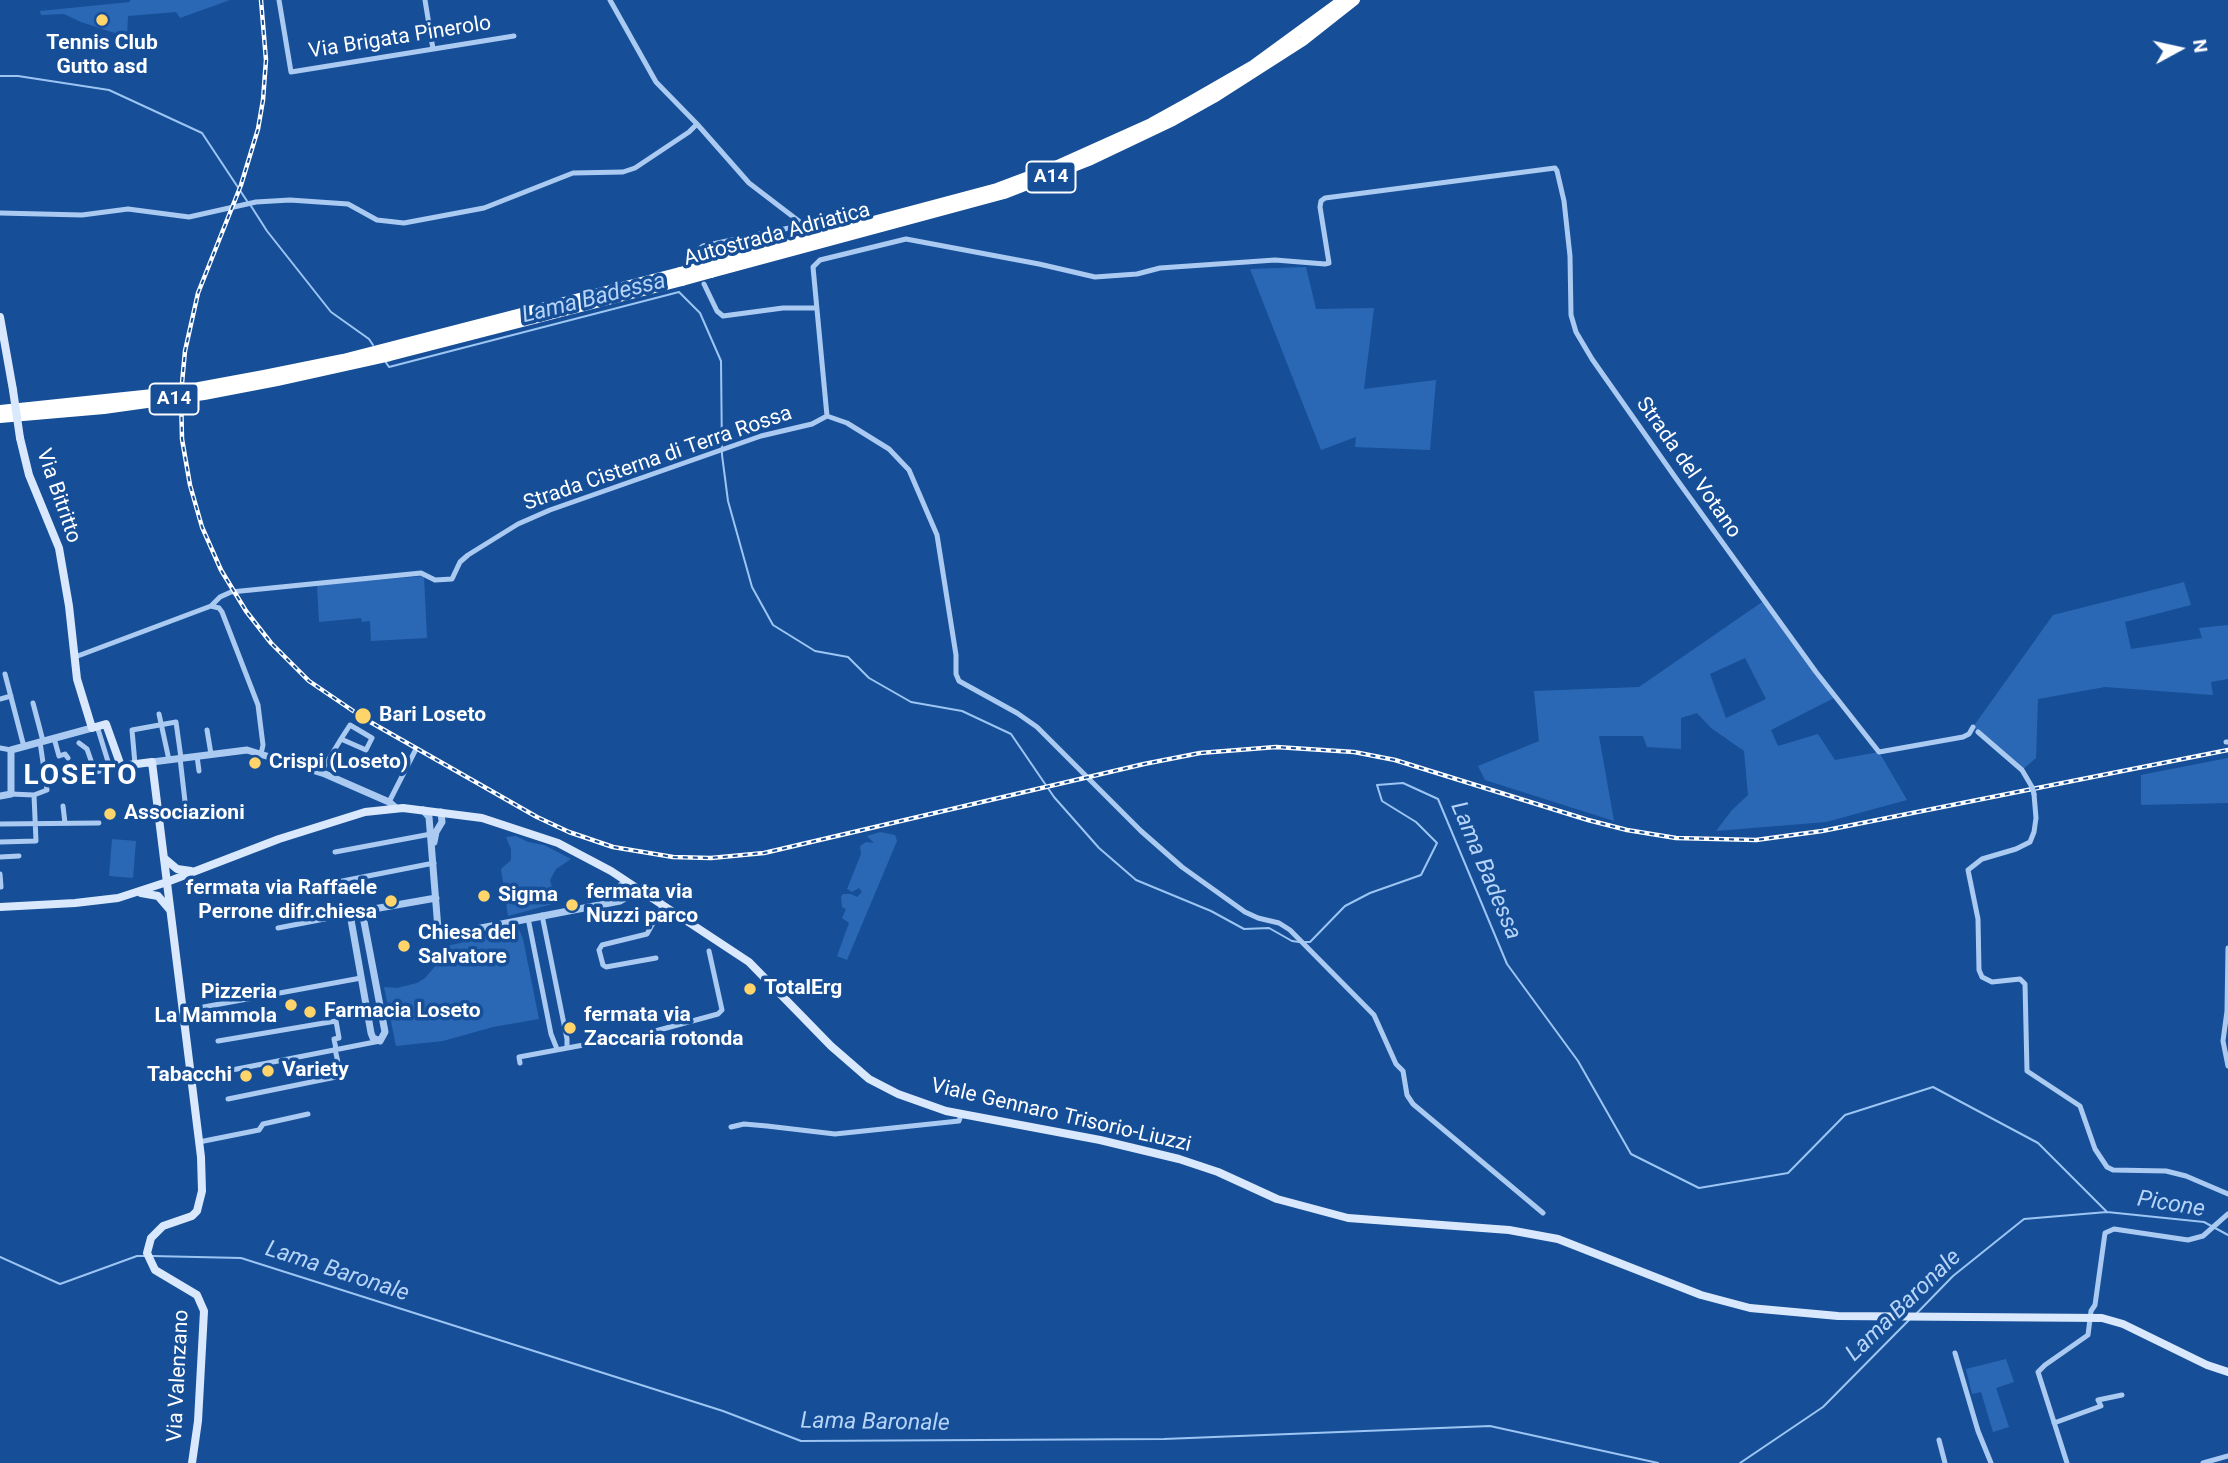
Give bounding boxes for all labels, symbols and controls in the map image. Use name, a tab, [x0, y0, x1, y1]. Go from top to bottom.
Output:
street label: Via Brigata Pinerolo	[307, 11, 493, 65]
marker: Tennis Club Gutto asd	[94, 12, 110, 28]
north arrow	[2144, 14, 2214, 84]
place label: Tennis Club Gutto asd	[46, 31, 158, 81]
text: N	[2188, 38, 2213, 54]
road number: A14	[1026, 162, 1076, 192]
street label: Autostrada Adriatica	[681, 198, 873, 272]
water label: Lama Badessa	[519, 268, 669, 330]
road number: A14	[150, 384, 198, 414]
street label: Strada del Votano	[1630, 393, 1746, 543]
street label: Strada Cisterna di Terra Rossa	[520, 401, 796, 517]
street label: Via Bitritto	[30, 446, 86, 546]
place label: Bari Loseto	[379, 703, 486, 729]
marker: Bari Loseto	[353, 706, 373, 726]
place label: Crispi (Loseto)	[269, 750, 408, 776]
marker: Crispi (Loseto)	[247, 755, 263, 771]
district label: LOSETO	[24, 760, 138, 794]
water label: Lama Badessa	[1444, 798, 1526, 944]
place label: Associazioni	[124, 801, 245, 827]
marker: Associazioni	[102, 806, 118, 822]
place label: fermata via Raffaele Perrone difr.chiesa	[186, 876, 377, 926]
place label: fermata via Nuzzi parco	[586, 880, 698, 930]
place label: Sigma	[498, 883, 558, 909]
marker: Sigma	[476, 888, 492, 904]
marker: fermata via Raffaele Perrone difr.chiesa	[383, 893, 399, 909]
marker: fermata via Nuzzi parco	[564, 897, 580, 913]
place label: Chiesa del Salvatore	[418, 921, 516, 971]
marker: Chiesa del Salvatore	[396, 938, 412, 954]
place label: TotalErg	[764, 976, 842, 1002]
place label: Pizzeria La Mammola	[155, 980, 277, 1030]
marker: TotalErg	[742, 981, 758, 997]
marker: Pizzeria La Mammola	[283, 997, 299, 1013]
place label: Farmacia Loseto	[324, 999, 481, 1025]
place label: fermata via Zaccaria rotonda	[584, 1003, 744, 1053]
marker: Farmacia Loseto	[302, 1004, 318, 1020]
marker: fermata via Zaccaria rotonda	[562, 1020, 578, 1036]
place label: Variety	[282, 1058, 349, 1084]
place label: Tabacchi	[147, 1063, 232, 1089]
marker: Variety	[260, 1063, 276, 1079]
marker: Tabacchi	[238, 1068, 254, 1084]
street label: Viale Gennaro Trisorio-Liuzzi	[928, 1074, 1194, 1158]
water label: Picone	[2135, 1186, 2207, 1224]
water label: Lama Baronale	[262, 1236, 412, 1308]
water label: Lama Baronale	[1841, 1244, 1967, 1368]
street label: Via Valenzano	[163, 1309, 195, 1443]
water label: Lama Baronale	[800, 1408, 950, 1438]

